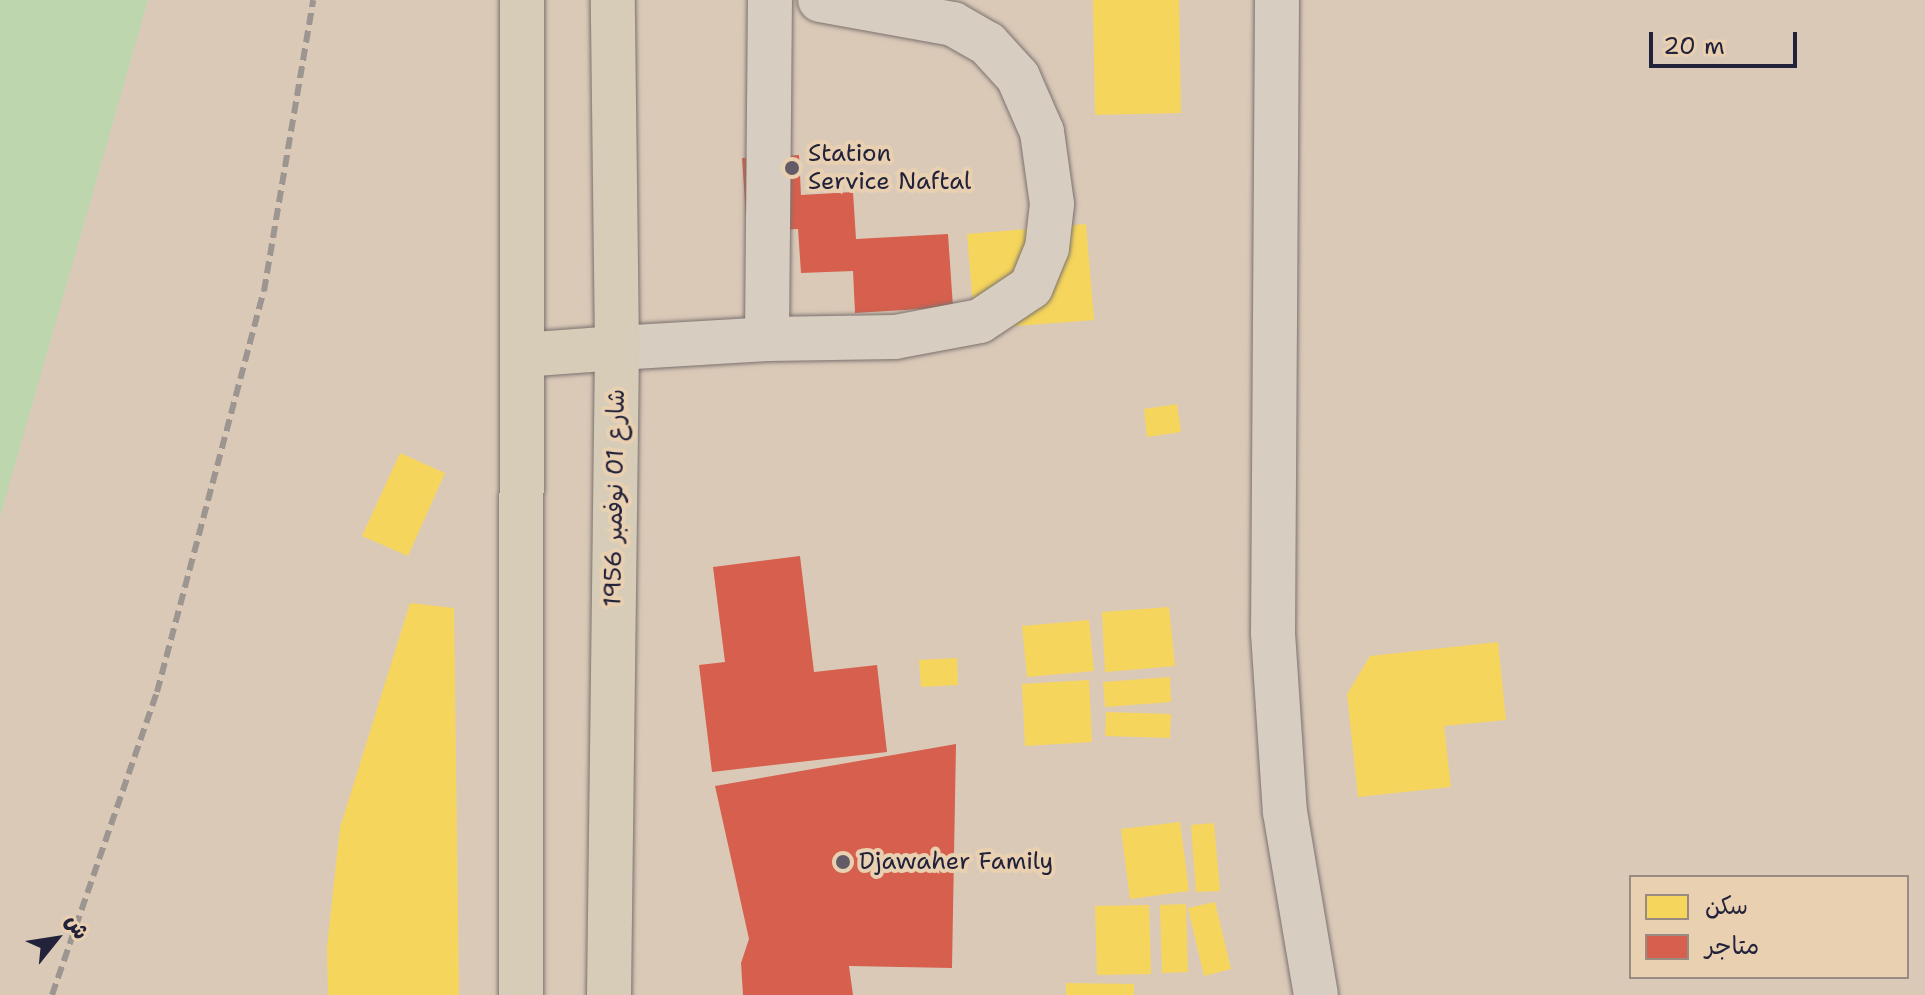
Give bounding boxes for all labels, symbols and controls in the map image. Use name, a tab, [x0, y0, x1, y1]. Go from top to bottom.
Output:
scale bar	[1653, 16, 1801, 66]
text: 20 m	[1663, 30, 1725, 62]
place label: Station Service Naftal	[808, 140, 971, 196]
marker: Station Service Naftal	[783, 159, 801, 177]
street label: شارع 01 نوفمبر 1956	[599, 389, 631, 607]
place label: Djawaher Family	[859, 848, 1053, 876]
marker: Djawaher Family	[834, 853, 852, 871]
legend	[1629, 875, 1909, 979]
text: سكن	[1705, 890, 1748, 922]
north arrow	[16, 899, 96, 979]
text: ش	[59, 909, 96, 944]
text: متاجر	[1705, 930, 1759, 962]

